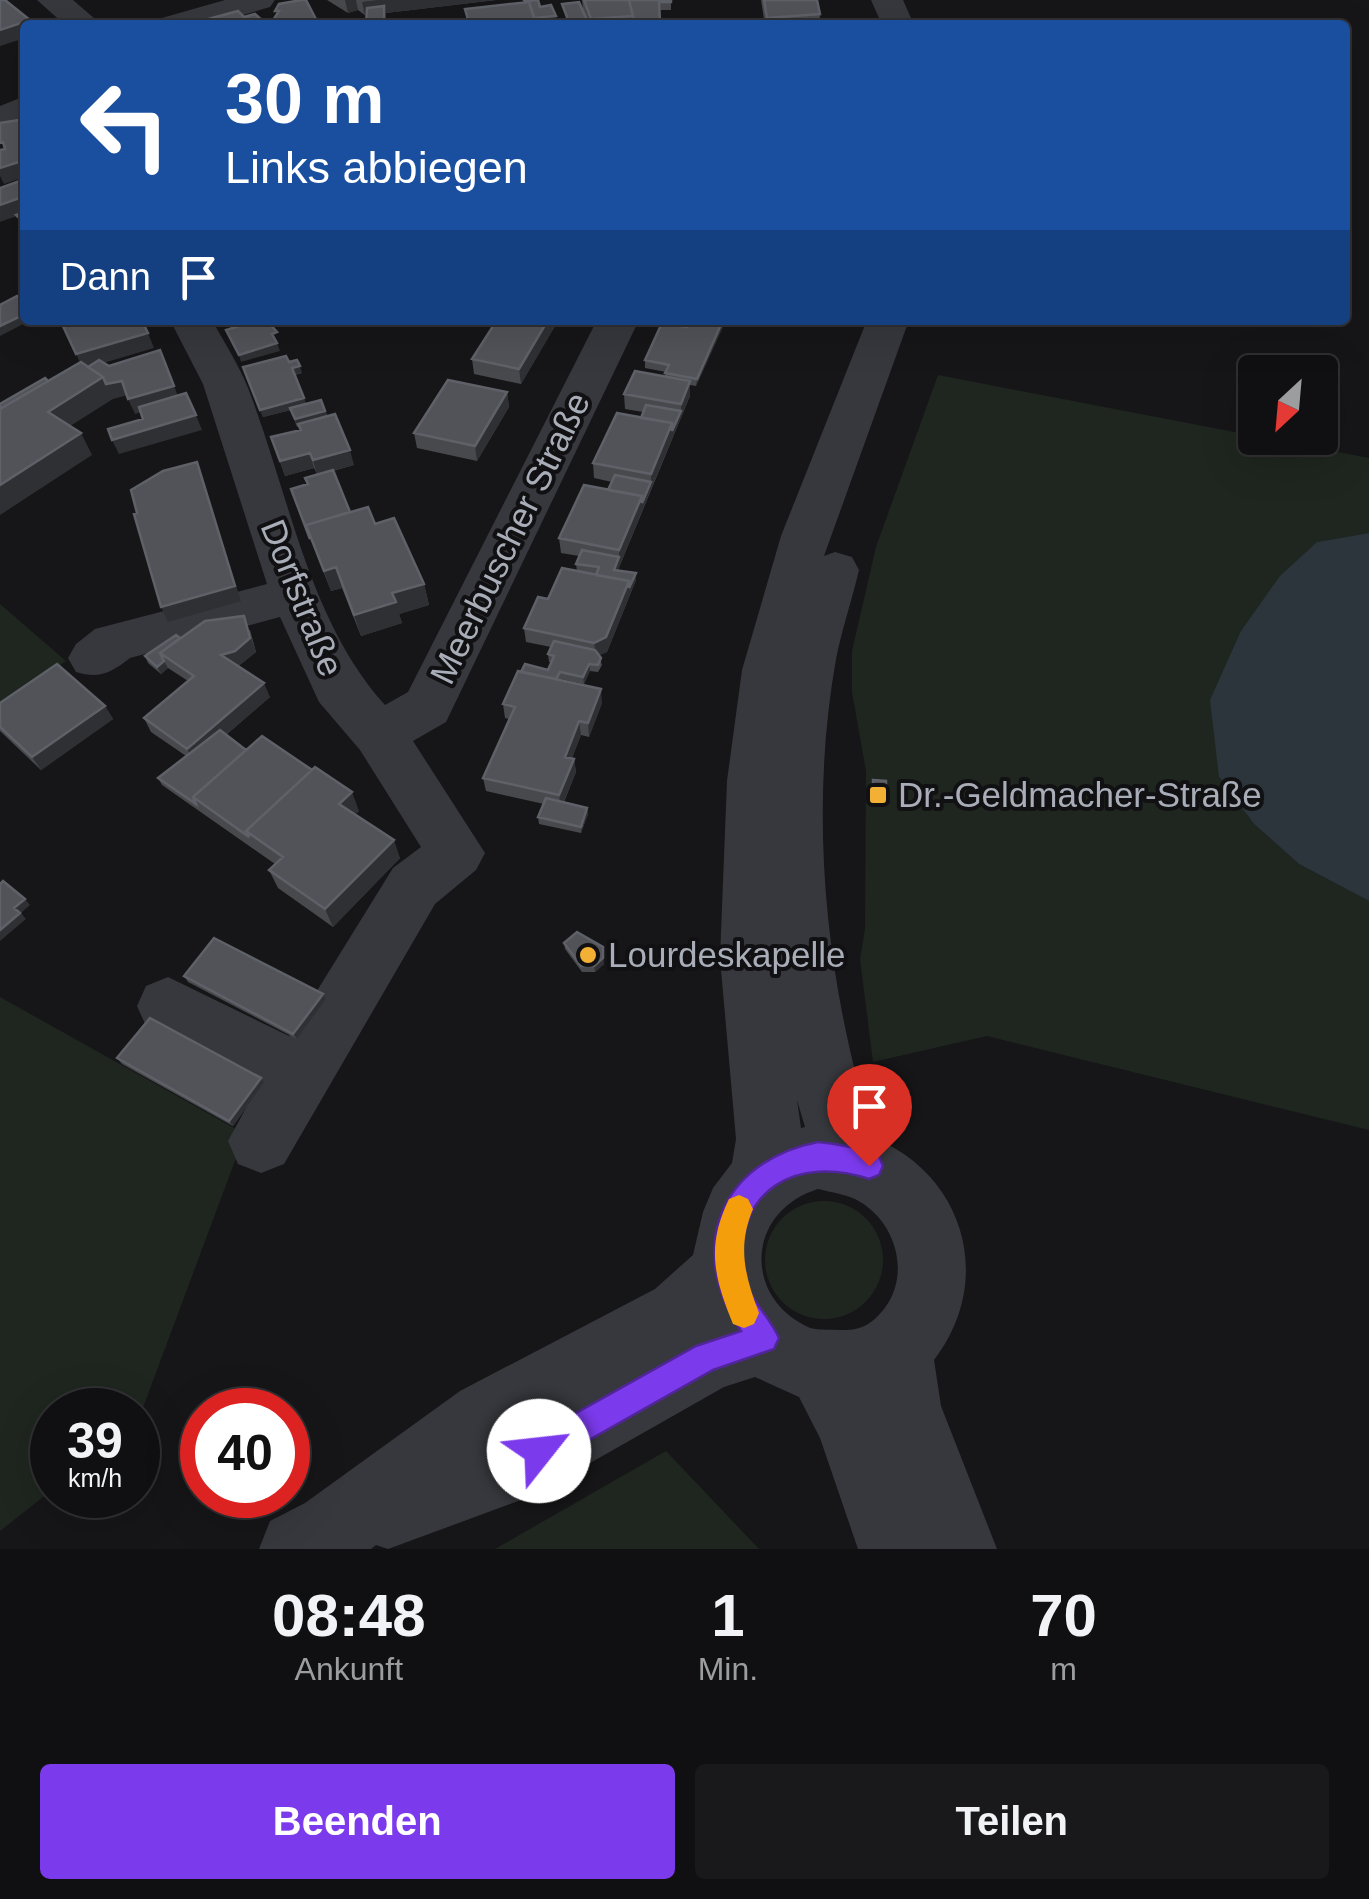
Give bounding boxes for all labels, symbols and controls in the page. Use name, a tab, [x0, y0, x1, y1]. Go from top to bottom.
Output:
icon: left	[60, 60, 190, 190]
text: 30 m	[225, 60, 385, 138]
text: Links abbiegen	[225, 142, 528, 193]
icon: arrive	[171, 250, 226, 305]
text: Dann	[60, 256, 151, 298]
north arrow	[1238, 355, 1338, 455]
map controls	[1238, 355, 1338, 455]
street label: Meerbuscher Straße	[422, 386, 597, 690]
street label: Dorfstraße	[253, 514, 352, 682]
place label: Dr.-Geldmacher-Straße	[898, 775, 1262, 814]
marker: Dr.-Geldmacher-Straße	[867, 784, 889, 806]
place label: Lourdeskapelle	[608, 935, 845, 974]
marker: Lourdeskapelle	[577, 944, 599, 966]
pin	[827, 1064, 912, 1167]
icon: arrive	[842, 1079, 897, 1134]
speed limit sign: 40	[180, 1388, 310, 1518]
position arrow	[487, 1399, 591, 1503]
text: 39	[67, 1413, 123, 1469]
text: km/h	[68, 1464, 122, 1492]
text: 08:48	[272, 1582, 426, 1649]
text: 1	[711, 1582, 745, 1649]
text: 70	[1030, 1582, 1097, 1649]
text: Ankunft	[295, 1651, 403, 1687]
text: Min.	[698, 1651, 758, 1687]
text: m	[1050, 1651, 1077, 1687]
button: Beenden	[40, 1764, 675, 1879]
button: Teilen	[695, 1764, 1329, 1879]

